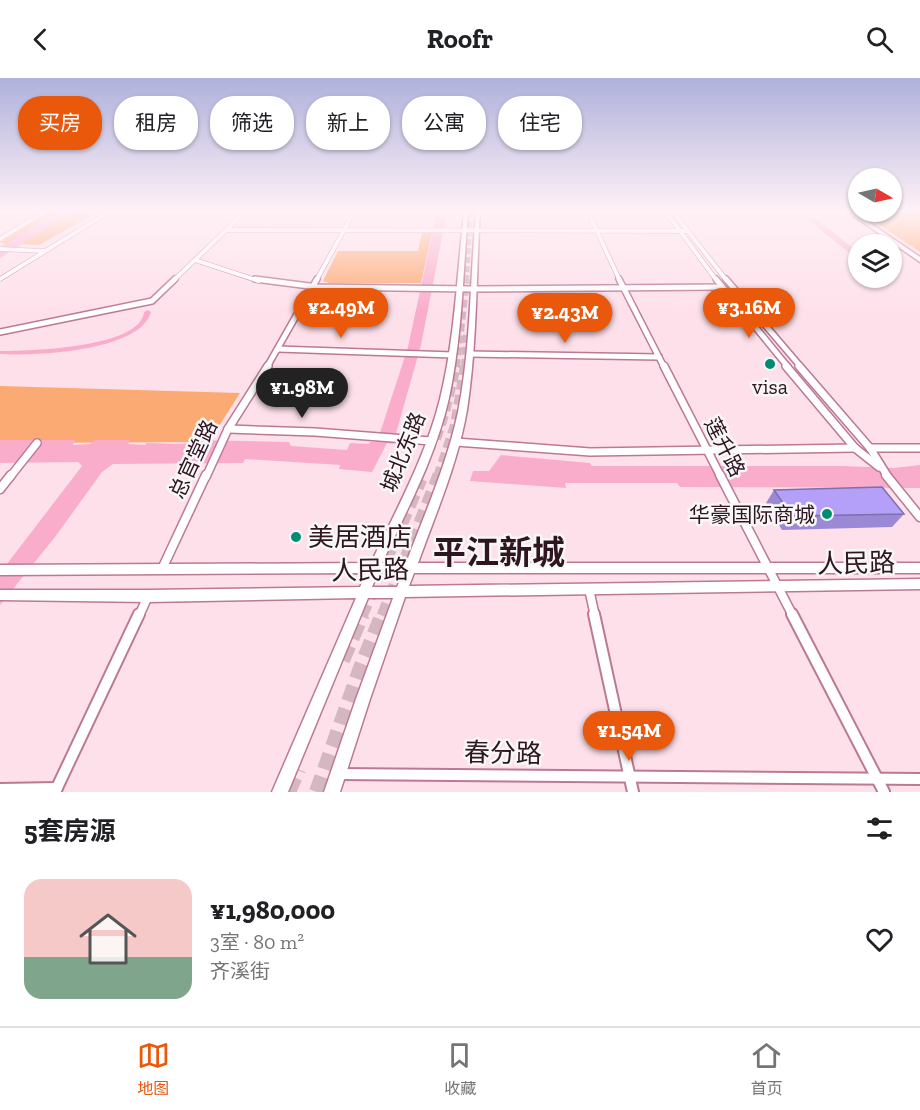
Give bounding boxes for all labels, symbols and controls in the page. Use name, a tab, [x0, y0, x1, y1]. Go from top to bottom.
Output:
icon: back	[24, 23, 57, 56]
text: Roofr	[427, 23, 493, 55]
icon: search	[863, 23, 896, 56]
chip: 买房	[18, 96, 102, 150]
chip: 租房	[114, 96, 198, 150]
chip: 筛选	[210, 96, 294, 150]
chip: 新上	[306, 96, 390, 150]
chip: 公寓	[402, 96, 486, 150]
chip: 住宅	[498, 96, 582, 150]
north arrow	[848, 168, 902, 222]
map controls	[848, 168, 902, 288]
button: layers	[848, 234, 902, 288]
pin: ¥2.49M	[292, 288, 390, 339]
pin: ¥3.16M	[700, 288, 798, 339]
pin: ¥2.43M	[516, 293, 614, 344]
text: ¥2.49M	[307, 295, 375, 319]
text: ¥3.16M	[717, 295, 781, 319]
text: ¥2.43M	[531, 300, 599, 324]
marker: visa	[763, 357, 777, 371]
pin: ¥1.98M	[253, 368, 351, 419]
place label: visa	[752, 374, 788, 399]
text: ¥1.98M	[270, 375, 334, 399]
street label: 城北东路	[376, 408, 430, 496]
street label: 莲升路	[700, 413, 750, 481]
street label: 总官堂路	[164, 416, 222, 502]
place label: 华豪国际商城	[689, 502, 815, 527]
marker: 华豪国际商城	[820, 507, 834, 521]
place label: 美居酒店	[308, 521, 412, 553]
marker: 美居酒店	[289, 530, 303, 544]
district label: 平江新城	[433, 533, 565, 572]
street label: 人民路	[817, 546, 895, 580]
street label: 人民路	[331, 553, 409, 587]
pin: ¥1.54M	[580, 711, 678, 762]
text: ¥1.54M	[597, 718, 661, 742]
street label: 春分路	[464, 736, 542, 770]
icon: filters	[863, 812, 896, 845]
text: 5套房源	[24, 815, 116, 847]
text: ¥1,980,000	[210, 894, 335, 926]
icon: home	[72, 903, 144, 975]
icon: heart	[863, 923, 896, 956]
text: 3室 · 80 m²	[210, 930, 304, 954]
text: 齐溪街	[210, 959, 270, 983]
tab: 地图	[137, 1039, 170, 1099]
tab: 收藏	[443, 1039, 476, 1099]
tab: 首页	[750, 1039, 783, 1099]

